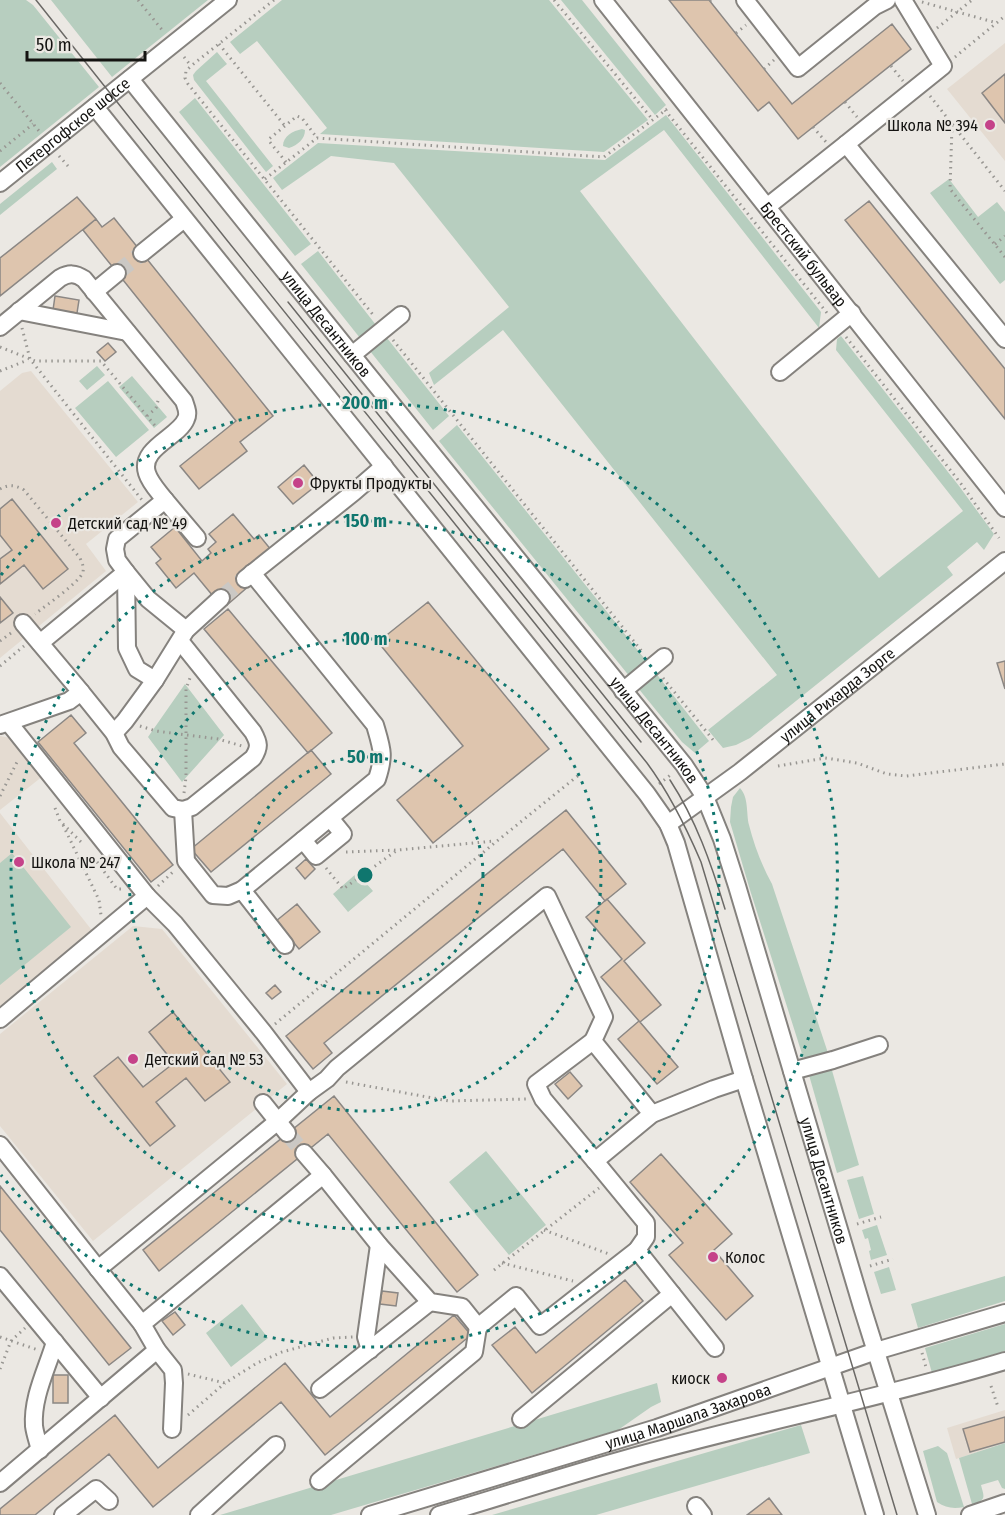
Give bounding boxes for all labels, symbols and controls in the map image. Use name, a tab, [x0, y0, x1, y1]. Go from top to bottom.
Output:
scale bar	[27, 24, 146, 62]
text: 50 m	[36, 34, 72, 56]
street label: Петергофское шоссе	[12, 73, 133, 176]
place label: Школа № 394	[887, 116, 978, 135]
marker: Школа № 394	[983, 118, 997, 132]
street label: Брестский бульвар	[757, 198, 851, 310]
street label: улица Десантников	[278, 267, 375, 381]
text: 200 m	[341, 392, 388, 414]
place label: Фрукты Продукты	[310, 474, 432, 493]
marker: Фрукты Продукты	[291, 476, 305, 490]
text: 150 m	[343, 510, 387, 532]
place label: Детский сад № 49	[67, 514, 187, 533]
marker: Детский сад № 49	[49, 516, 63, 530]
text: 100 m	[343, 628, 387, 650]
street label: улица Рихарда Зорге	[776, 643, 898, 746]
street label: улица Десантников	[607, 672, 703, 787]
text: 50 m	[347, 746, 383, 768]
place label: Школа № 247	[31, 853, 121, 872]
marker: Школа № 247	[12, 855, 26, 869]
centre of rings	[355, 865, 375, 885]
place label: Детский сад № 53	[144, 1050, 263, 1069]
marker: Детский сад № 53	[126, 1052, 140, 1066]
street label: улица Десантников	[797, 1115, 852, 1246]
place label: Колос	[725, 1248, 765, 1267]
marker: Колос	[706, 1250, 720, 1264]
place label: киоск	[671, 1369, 710, 1388]
marker: киоск	[715, 1371, 729, 1385]
street label: улица Маршала Захарова	[603, 1379, 773, 1453]

